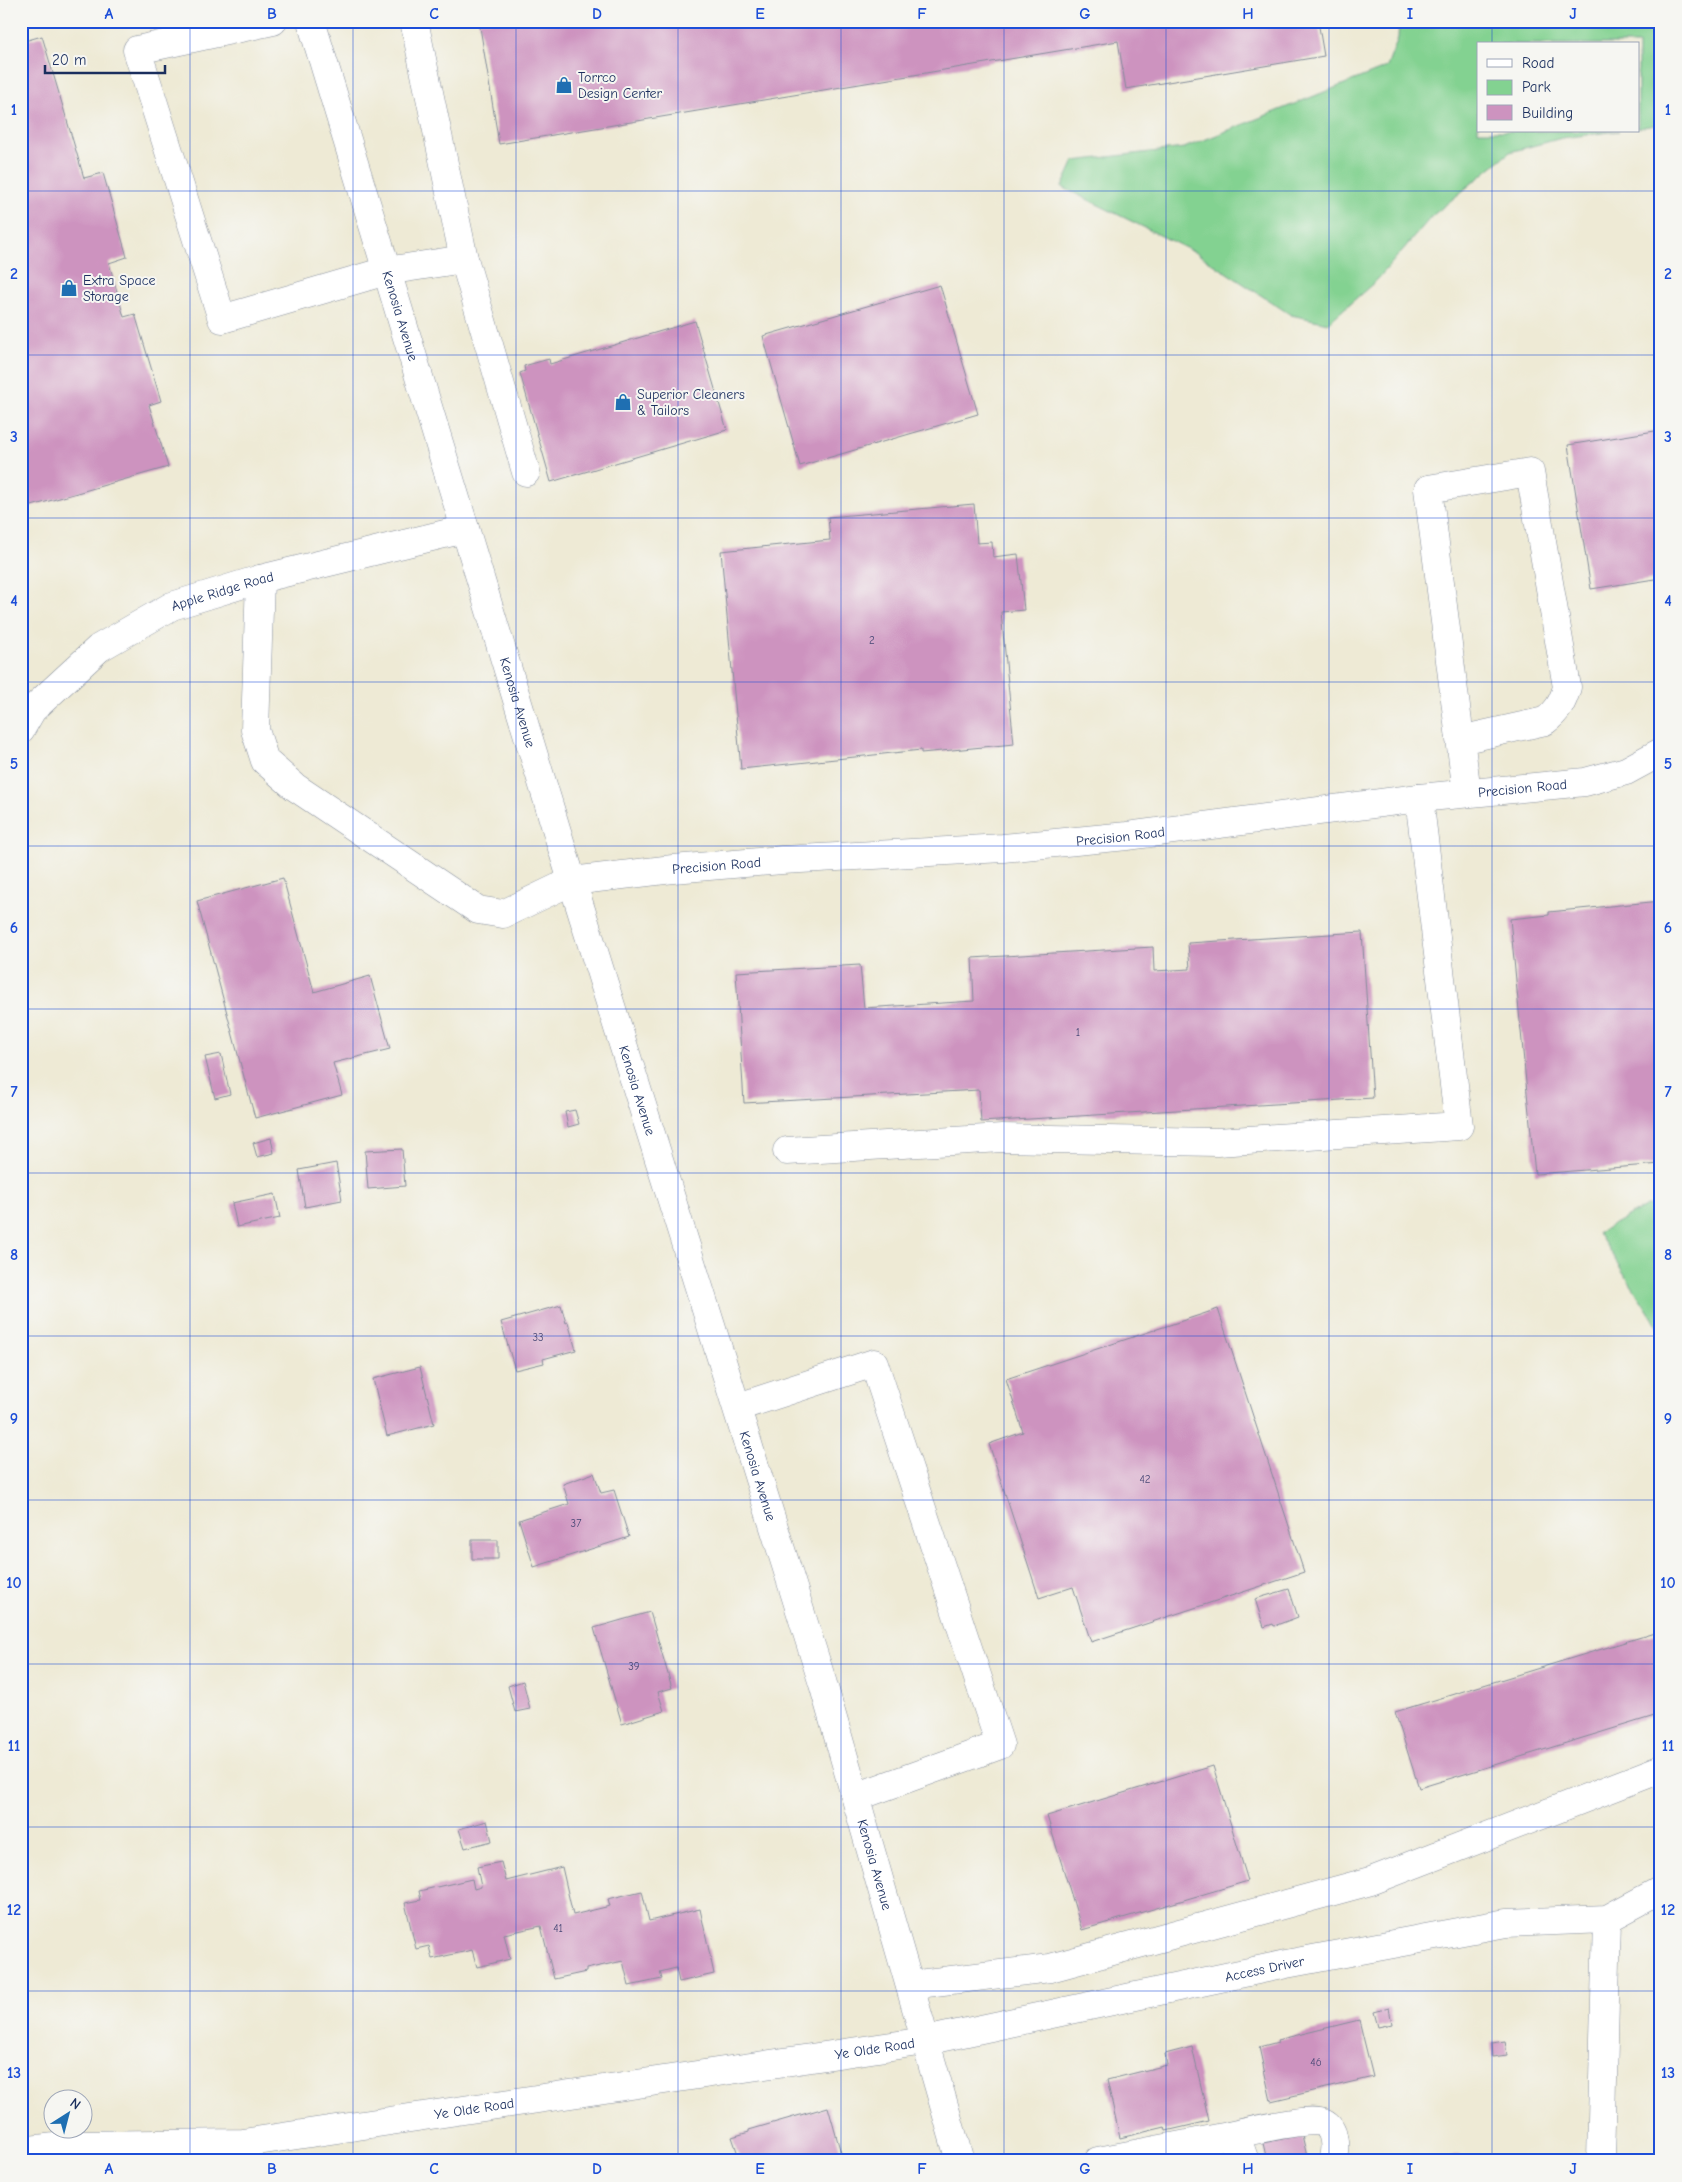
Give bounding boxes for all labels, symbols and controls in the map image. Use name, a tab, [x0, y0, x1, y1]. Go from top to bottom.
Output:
text: A	[105, 5, 114, 23]
text: B	[267, 5, 277, 23]
text: C	[429, 5, 439, 23]
text: D	[592, 5, 602, 23]
text: E	[755, 5, 765, 23]
text: F	[917, 5, 927, 23]
text: G	[1079, 5, 1091, 23]
text: H	[1242, 5, 1254, 23]
text: I	[1407, 5, 1413, 23]
text: J	[1569, 5, 1577, 23]
scale bar	[45, 42, 165, 74]
legend	[1477, 42, 1640, 132]
text: 20 m	[52, 51, 86, 69]
text: Road	[1522, 54, 1554, 72]
place label: Torrco Design Center	[578, 69, 663, 102]
shop icon: Torrco Design Center	[554, 75, 574, 95]
text: Park	[1522, 78, 1551, 96]
text: 1	[11, 101, 17, 119]
text: 1	[1665, 101, 1671, 119]
text: Building	[1522, 104, 1573, 122]
text: 2	[10, 265, 18, 283]
text: 2	[1664, 265, 1672, 283]
street label: Kenosia Avenue	[379, 269, 422, 363]
place label: Extra Space Storage	[83, 272, 155, 305]
shop icon: Extra Space Storage	[59, 278, 79, 298]
place label: Superior Cleaners & Tailors	[637, 386, 745, 419]
shop icon: Superior Cleaners & Tailors	[613, 392, 633, 412]
text: 3	[10, 428, 18, 446]
text: 3	[1664, 428, 1672, 446]
street label: Apple Ridge Road	[169, 568, 275, 614]
text: 4	[10, 592, 18, 610]
text: 4	[1664, 592, 1672, 610]
house number: 2	[869, 634, 875, 647]
street label: Kenosia Avenue	[496, 655, 539, 750]
text: 5	[10, 755, 18, 773]
text: 5	[1664, 755, 1672, 773]
street label: Precision Road	[1477, 775, 1568, 801]
street label: Precision Road	[1075, 823, 1166, 849]
street label: Precision Road	[671, 853, 762, 878]
text: 6	[10, 919, 18, 937]
text: 6	[1664, 919, 1672, 937]
house number: 1	[1076, 1026, 1080, 1039]
street label: Kenosia Avenue	[615, 1043, 659, 1137]
text: 7	[10, 1083, 18, 1101]
text: 7	[1664, 1083, 1672, 1101]
text: 8	[10, 1246, 18, 1264]
text: 8	[1664, 1246, 1672, 1264]
house number: 33	[532, 1331, 544, 1344]
text: 9	[10, 1410, 18, 1428]
text: 9	[1664, 1410, 1672, 1428]
street label: Kenosia Avenue	[736, 1429, 780, 1523]
house number: 42	[1139, 1473, 1151, 1486]
house number: 37	[571, 1517, 581, 1530]
text: 10	[6, 1574, 22, 1592]
text: 10	[1660, 1574, 1676, 1592]
house number: 39	[628, 1660, 640, 1673]
text: 11	[8, 1737, 20, 1755]
text: 11	[1662, 1737, 1674, 1755]
street label: Kenosia Avenue	[854, 1817, 896, 1912]
text: 12	[7, 1901, 21, 1919]
text: 12	[1661, 1901, 1675, 1919]
house number: 41	[553, 1922, 563, 1935]
street label: Access Driver	[1223, 1952, 1306, 1985]
street label: Ye Olde Road	[833, 2034, 916, 2063]
house number: 46	[1310, 2056, 1322, 2069]
text: 13	[7, 2064, 21, 2082]
text: 13	[1661, 2064, 1675, 2082]
north arrow	[42, 2090, 92, 2140]
text: N	[67, 2094, 84, 2113]
street label: Ye Olde Road	[433, 2094, 515, 2123]
text: A	[105, 2160, 114, 2178]
text: B	[267, 2160, 277, 2178]
text: C	[429, 2160, 439, 2178]
text: D	[592, 2160, 602, 2178]
text: E	[755, 2160, 765, 2178]
text: F	[917, 2160, 927, 2178]
text: G	[1079, 2160, 1091, 2178]
text: H	[1242, 2160, 1254, 2178]
text: I	[1407, 2160, 1413, 2178]
text: J	[1569, 2160, 1577, 2178]

